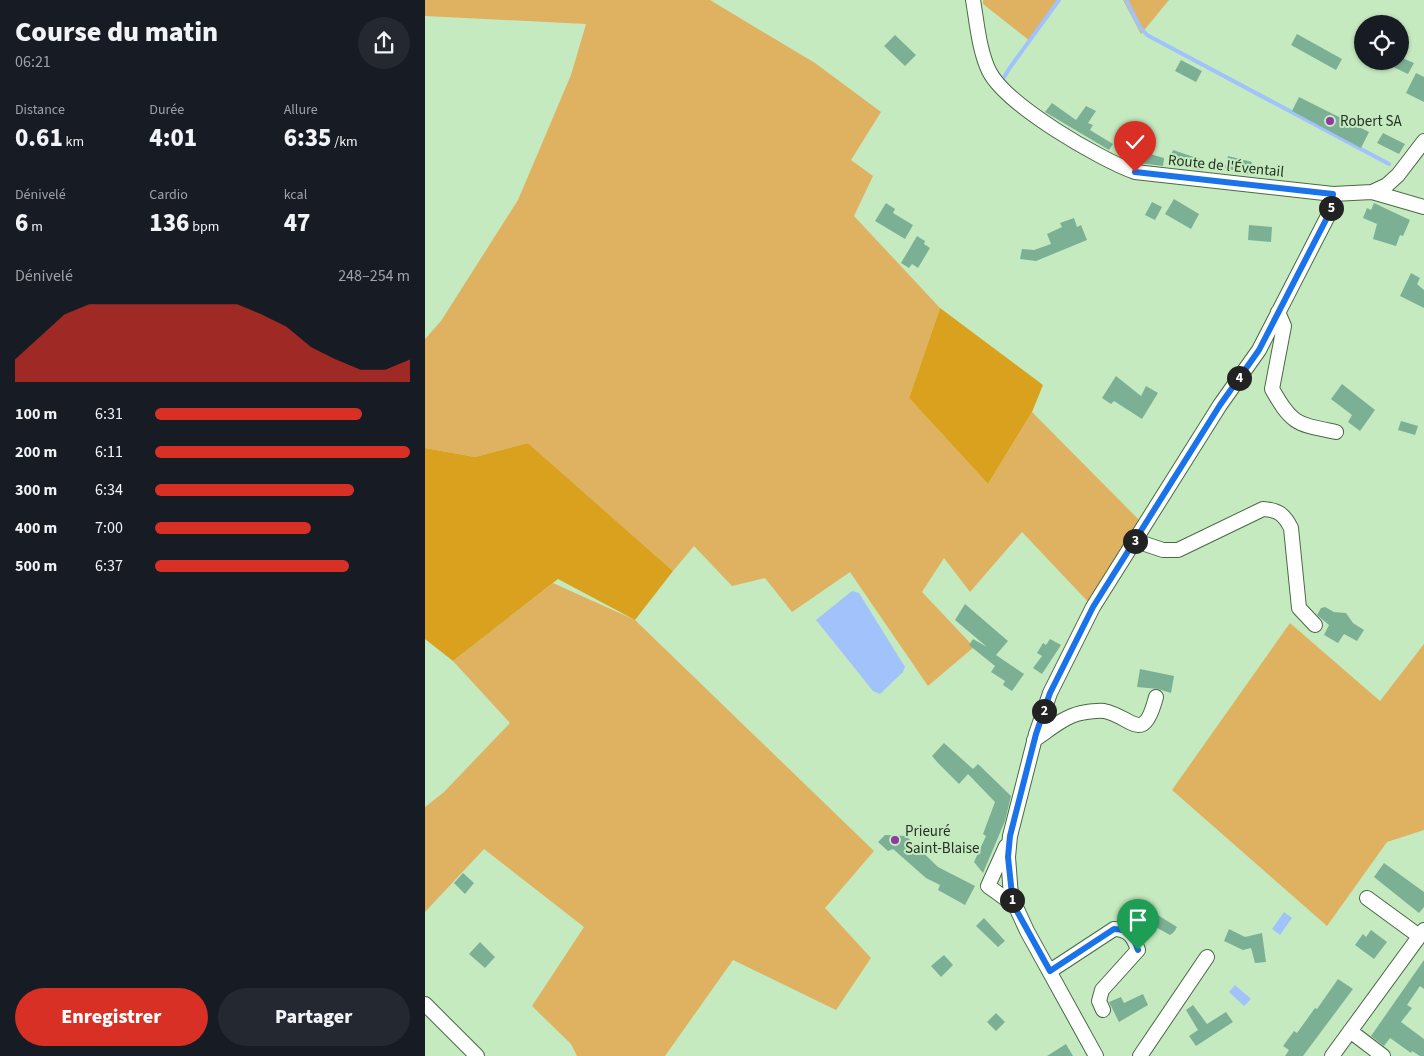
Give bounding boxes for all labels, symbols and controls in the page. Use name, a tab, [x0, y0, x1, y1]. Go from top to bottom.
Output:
text: Course du matin	[15, 12, 218, 52]
map controls	[1354, 15, 1409, 70]
button: locate	[1354, 15, 1409, 70]
button: share	[358, 17, 410, 69]
text: 06:21	[15, 51, 51, 73]
text: Distance	[15, 100, 65, 120]
text: Durée	[149, 100, 184, 120]
text: Allure	[284, 100, 318, 120]
place label: Robert SA	[1340, 111, 1403, 132]
marker: Robert SA	[1324, 115, 1336, 127]
text: 0.61	[15, 120, 63, 156]
text: 4:01	[149, 120, 197, 156]
text: 6:35	[284, 120, 331, 156]
pin	[1114, 121, 1156, 172]
icon: check	[1121, 128, 1149, 156]
text: km	[63, 132, 84, 152]
text: /km	[331, 132, 358, 152]
street label: Route de l'Éventail	[1167, 149, 1285, 183]
text: Dénivelé	[15, 185, 66, 205]
text: Cardio	[149, 185, 188, 205]
text: kcal	[284, 185, 307, 205]
pin: 5	[1319, 196, 1343, 220]
text: 5	[1328, 198, 1335, 218]
text: 6	[15, 205, 28, 241]
text: 136	[149, 205, 189, 241]
text: 47	[284, 205, 310, 241]
text: m	[28, 217, 43, 237]
text: bpm	[189, 217, 219, 237]
text: Dénivelé	[15, 265, 73, 287]
text: 248–254 m	[338, 265, 410, 287]
pin: 4	[1227, 366, 1251, 390]
text: 4	[1236, 368, 1243, 388]
text: 100 m	[15, 403, 57, 425]
text: 6:31	[95, 403, 123, 425]
text: 200 m	[15, 441, 57, 463]
text: 6:11	[95, 441, 123, 463]
text: 300 m	[15, 479, 57, 501]
text: 6:34	[95, 479, 123, 501]
text: 400 m	[15, 517, 57, 539]
text: 7:00	[95, 517, 123, 539]
pin: 3	[1123, 528, 1147, 554]
text: 3	[1132, 531, 1139, 551]
text: 500 m	[15, 555, 57, 577]
text: 6:37	[95, 555, 123, 577]
pin: 2	[1031, 698, 1057, 724]
text: 2	[1041, 701, 1048, 721]
place label: Prieuré Saint-Blaise	[905, 821, 979, 859]
marker: Prieuré Saint-Blaise	[889, 834, 901, 846]
pin: 1	[999, 888, 1025, 912]
text: 1	[1009, 890, 1016, 910]
pin	[1117, 899, 1159, 950]
icon: arrive	[1124, 906, 1152, 934]
button: Enregistrer	[15, 988, 208, 1046]
button: Partager	[218, 988, 410, 1046]

